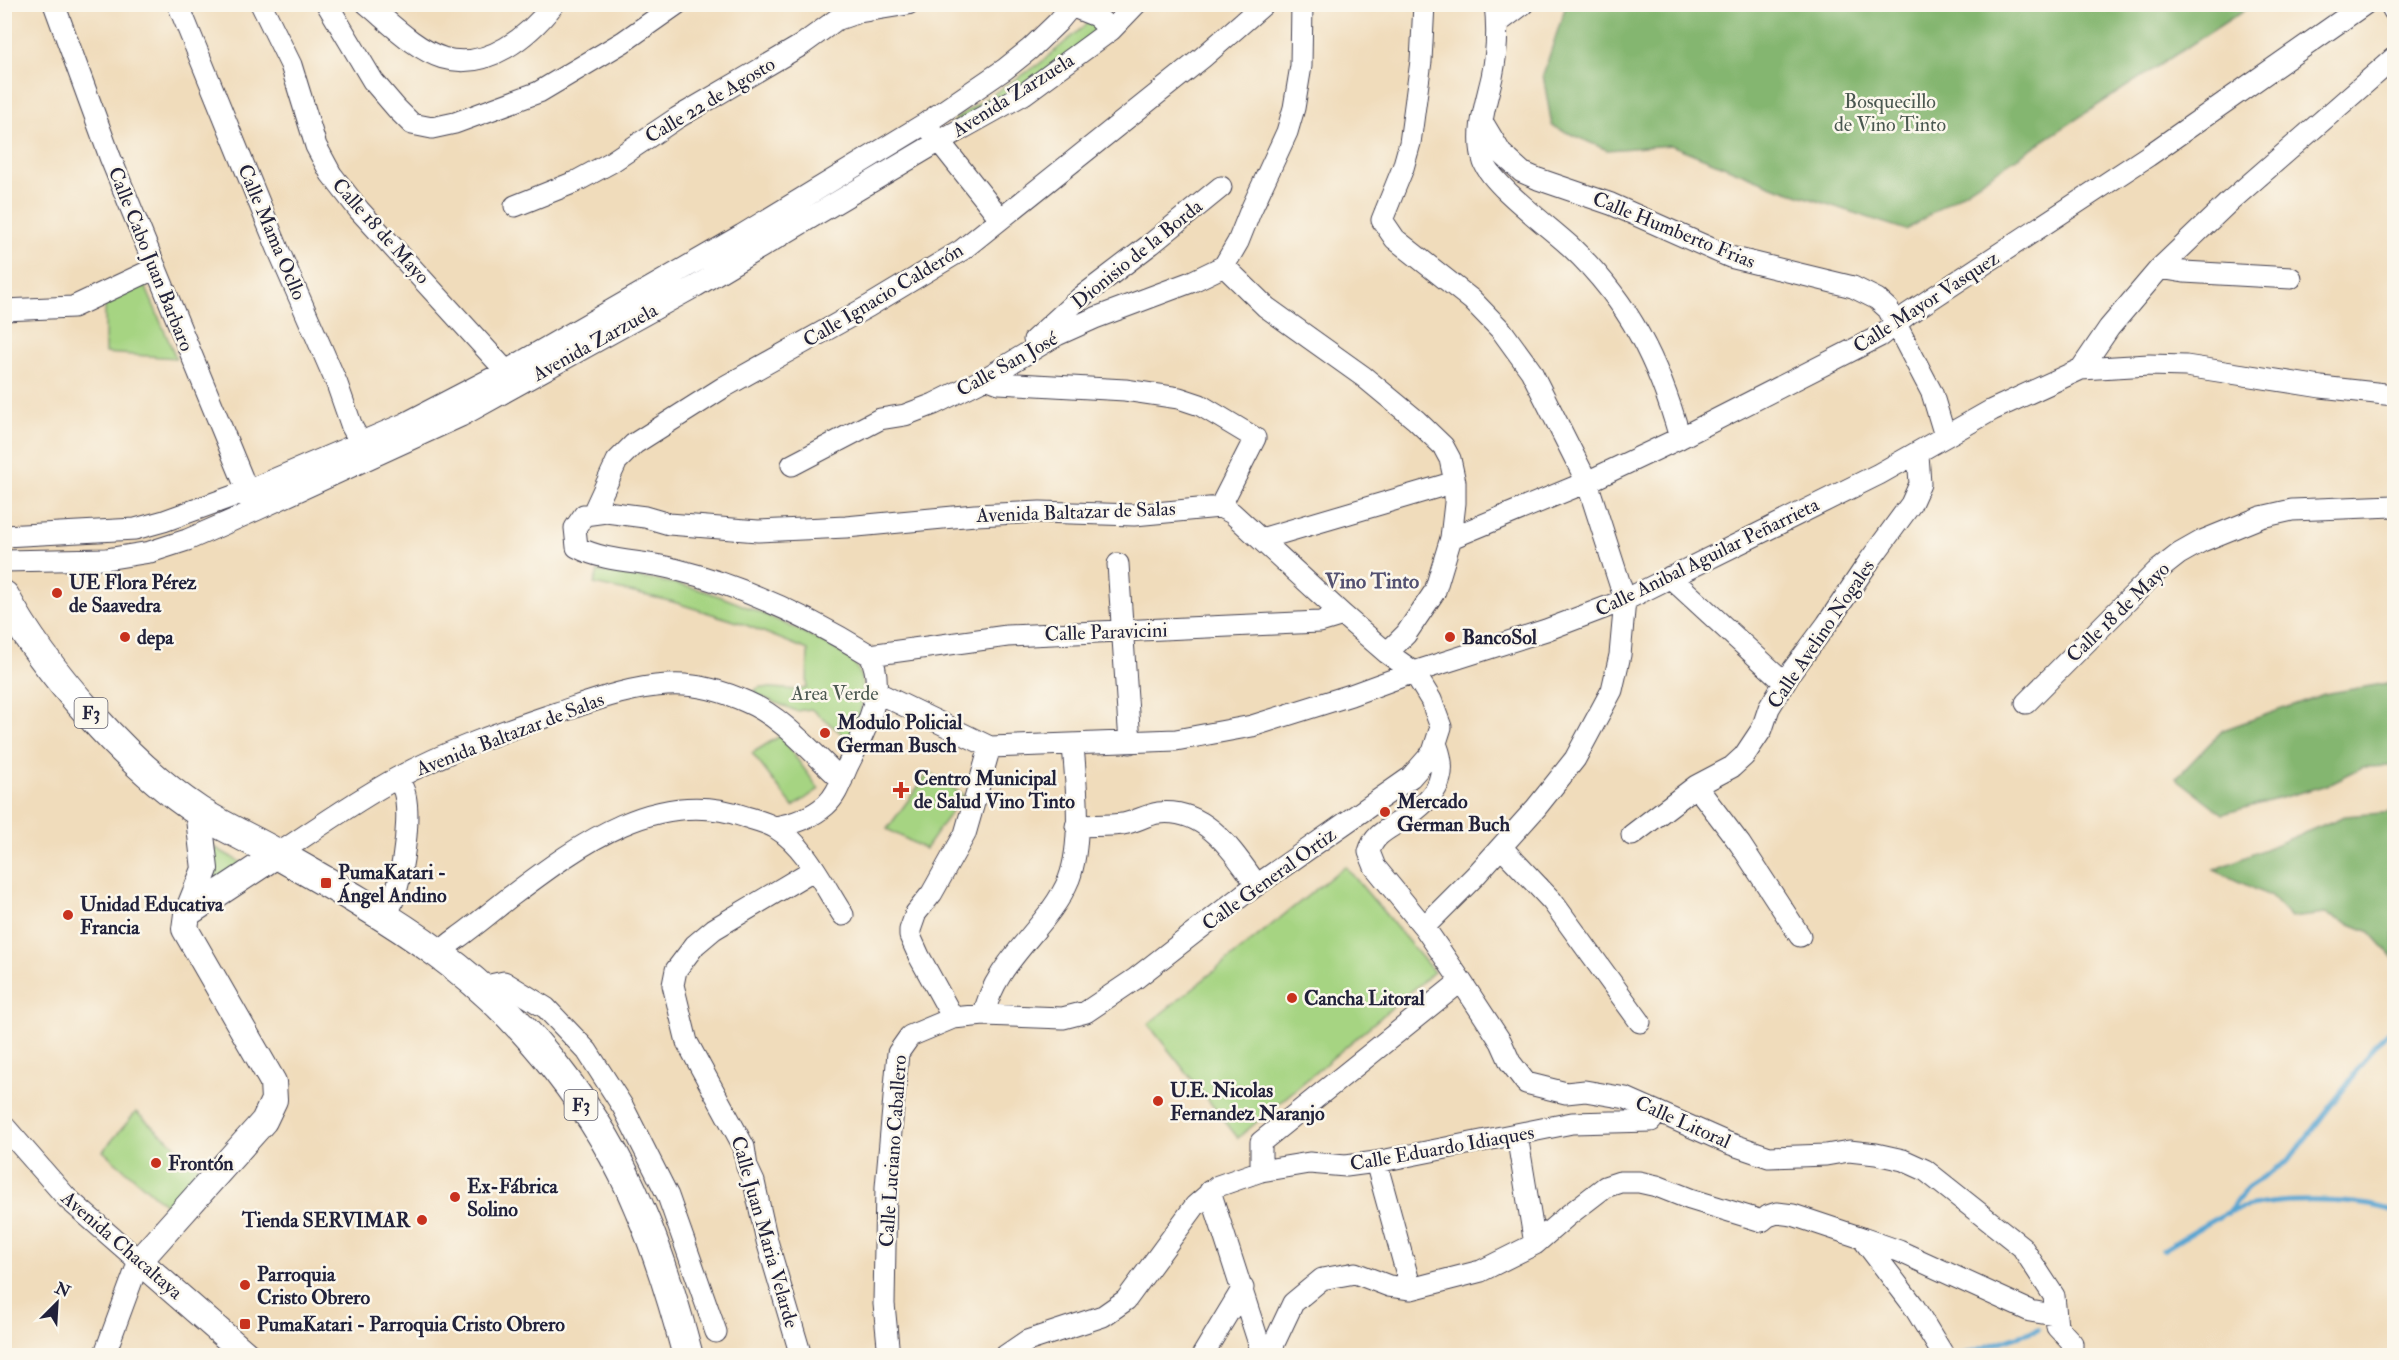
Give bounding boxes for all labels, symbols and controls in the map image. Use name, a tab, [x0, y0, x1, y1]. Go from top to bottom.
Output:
street label: Avenida Zarzuela	[946, 47, 1079, 143]
street label: Calle 22 de Agosto	[640, 51, 780, 149]
park label: Bosquecillo de Vino Tinto	[1834, 89, 1946, 137]
street label: Calle Mama Ocllo	[232, 160, 312, 304]
street label: Calle Cabo Juan Barbaro	[103, 163, 199, 355]
street label: Calle 18 de Mayo	[327, 173, 435, 289]
street label: Calle Humberto Frias	[1589, 186, 1759, 274]
street label: Dionisio de la Borda	[1067, 193, 1208, 314]
street label: Calle Ignacio Calderón	[798, 237, 968, 353]
street label: Calle Mayor Vasquez	[1848, 245, 2004, 359]
street label: Avenida Zarzuela	[527, 297, 663, 387]
street label: Calle San José	[952, 326, 1063, 402]
street label: Calle Anibal Aguilar Peñarrieta	[1591, 492, 1824, 622]
street label: Avenida Baltazar de Salas	[975, 496, 1176, 528]
street label: Calle Avelino Nogales	[1762, 555, 1880, 713]
street label: Calle 18 de Mayo	[2061, 556, 2175, 668]
district label: Vino Tinto	[1324, 568, 1419, 595]
place label: UE Flora Pérez de Saavedra	[69, 570, 197, 618]
marker: UE Flora Pérez de Saavedra	[50, 586, 64, 600]
street label: Calle Paravicini	[1044, 617, 1168, 647]
place label: depa	[137, 625, 174, 651]
place label: BancoSol	[1462, 625, 1538, 650]
marker: depa	[118, 630, 132, 644]
marker: BancoSol	[1443, 630, 1457, 644]
park label: Area Verde	[790, 681, 879, 706]
street label: Avenida Baltazar de Salas	[412, 687, 608, 782]
road number: F3	[74, 698, 107, 728]
place label: Modulo Policial German Busch	[836, 710, 963, 758]
marker: Modulo Policial German Busch	[818, 726, 832, 740]
place label: Centro Municipal de Salud Vino Tinto	[914, 766, 1075, 814]
marker: Centro Municipal de Salud Vino Tinto	[892, 781, 910, 799]
place label: Mercado German Buch	[1396, 789, 1510, 837]
marker: Mercado German Buch	[1378, 805, 1392, 819]
street label: Calle General Ortiz	[1197, 822, 1341, 936]
place label: PumaKatari - Ángel Andino	[337, 860, 447, 909]
marker: PumaKatari - Ángel Andino	[319, 876, 333, 890]
place label: Unidad Educativa Francia	[80, 892, 224, 940]
marker: Unidad Educativa Francia	[61, 908, 75, 922]
place label: Cancha Litoral	[1304, 986, 1425, 1011]
marker: Cancha Litoral	[1285, 991, 1299, 1005]
street label: Calle Luciano Caballero	[874, 1054, 912, 1248]
place label: U.E. Nicolas Fernandez Naranjo	[1170, 1078, 1325, 1126]
road number: F3	[564, 1090, 598, 1120]
street label: Calle Litoral	[1631, 1090, 1735, 1154]
marker: U.E. Nicolas Fernandez Naranjo	[1151, 1094, 1165, 1108]
street label: Calle Eduardo Idiaques	[1348, 1119, 1536, 1177]
street label: Calle Juan Maria Velarde	[726, 1133, 804, 1331]
place label: Frontón	[168, 1151, 234, 1176]
marker: Frontón	[149, 1156, 163, 1170]
place label: Ex-Fábrica Solino	[467, 1174, 558, 1222]
street label: Avenida Chacaltaya	[55, 1185, 188, 1305]
marker: Ex-Fábrica Solino	[448, 1190, 462, 1204]
place label: Tienda SERVIMAR	[241, 1208, 412, 1233]
marker: Tienda SERVIMAR	[415, 1213, 429, 1227]
place label: Parroquia Cristo Obrero	[257, 1262, 370, 1310]
north arrow	[27, 1273, 87, 1333]
text: N	[51, 1278, 74, 1303]
marker: Parroquia Cristo Obrero	[238, 1278, 252, 1292]
place label: PumaKatari - Parroquia Cristo Obrero	[257, 1312, 565, 1338]
marker: PumaKatari - Parroquia Cristo Obrero	[238, 1317, 252, 1331]

